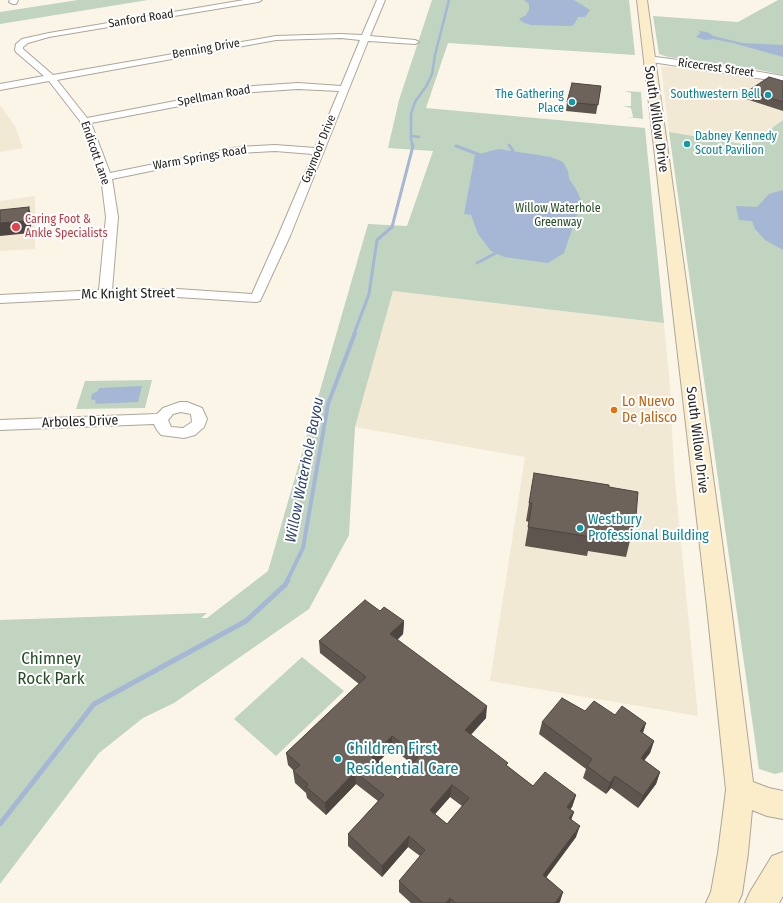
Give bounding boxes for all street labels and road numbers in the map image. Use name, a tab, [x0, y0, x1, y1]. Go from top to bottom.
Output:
street label: Sanford Road	[107, 7, 175, 31]
street label: Benning Drive	[171, 36, 241, 62]
street label: Ricecrest Street	[677, 56, 755, 80]
street label: South Willow Drive	[640, 65, 672, 173]
street label: Spellman Road	[176, 83, 252, 109]
street label: Gaymoor Drive	[299, 113, 339, 185]
street label: Endicott Lane	[77, 119, 113, 187]
street label: Warm Springs Road	[152, 143, 248, 173]
street label: Mc Knight Street	[81, 285, 175, 303]
street label: South Willow Drive	[682, 386, 712, 494]
street label: Arboles Drive	[41, 412, 119, 432]

